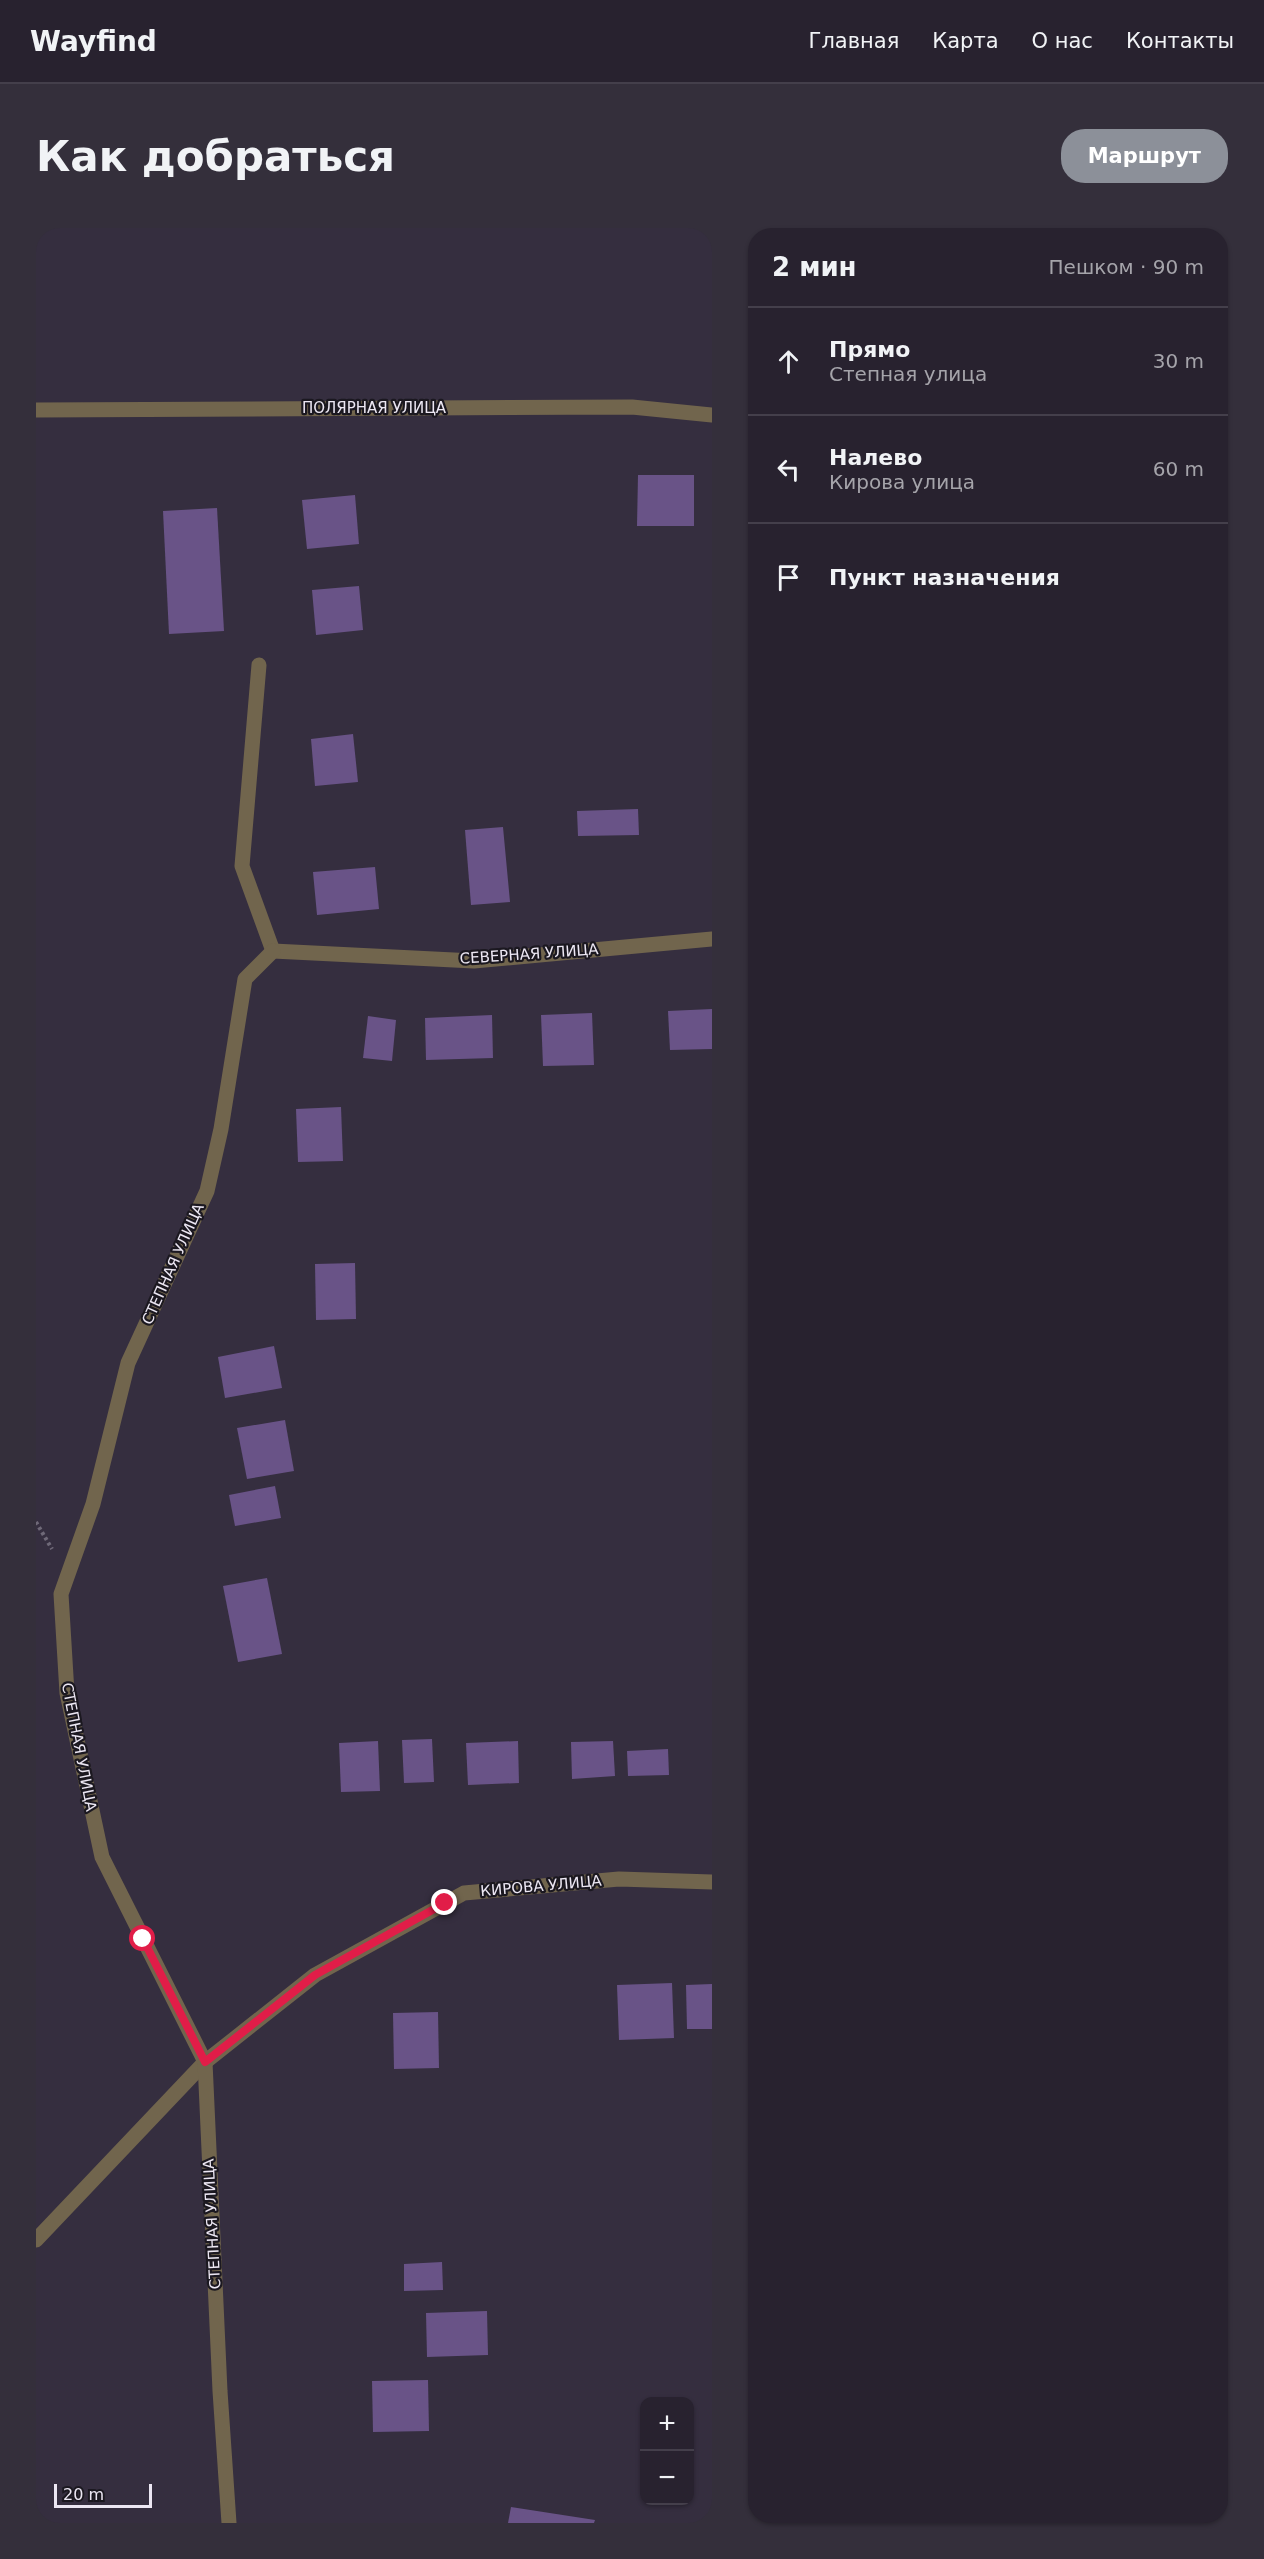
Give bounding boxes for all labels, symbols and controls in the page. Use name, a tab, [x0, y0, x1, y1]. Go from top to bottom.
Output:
text: Wayfind	[30, 25, 157, 58]
text: Главная	[809, 29, 899, 53]
text: Карта	[932, 29, 999, 53]
text: О нас	[1032, 29, 1093, 53]
text: Контакты	[1126, 29, 1234, 53]
button: Маршрут	[1061, 129, 1228, 183]
text: Как добраться	[36, 132, 395, 181]
text: 2 мин	[772, 252, 857, 282]
text: Пешком · 90 m	[1049, 255, 1204, 279]
text: Прямо	[829, 337, 910, 362]
icon: ahead	[772, 345, 805, 378]
text: 30 m	[1153, 349, 1204, 373]
text: Степная улица	[829, 362, 987, 386]
street label: ПОЛЯРНАЯ УЛИЦА	[302, 399, 447, 417]
text: Налево	[829, 445, 922, 470]
icon: left	[772, 453, 805, 486]
text: 60 m	[1153, 457, 1204, 481]
text: Кирова улица	[829, 470, 975, 494]
icon: arrive	[772, 561, 805, 594]
text: Пункт назначения	[829, 565, 1060, 590]
street label: СЕВЕРНАЯ УЛИЦА	[459, 940, 600, 968]
street label: СТЕПНАЯ УЛИЦА	[138, 1200, 208, 1327]
street label: СТЕПНАЯ УЛИЦА	[58, 1681, 100, 1814]
street label: КИРОВА УЛИЦА	[480, 1872, 603, 1900]
route end	[431, 1889, 457, 1915]
route start	[129, 1925, 155, 1951]
street label: СТЕПНАЯ УЛИЦА	[200, 2158, 224, 2290]
map controls	[640, 2397, 694, 2505]
button: +	[640, 2397, 694, 2451]
button: −	[640, 2451, 694, 2505]
scale bar	[54, 2481, 152, 2508]
text: 20 m	[63, 2485, 104, 2504]

